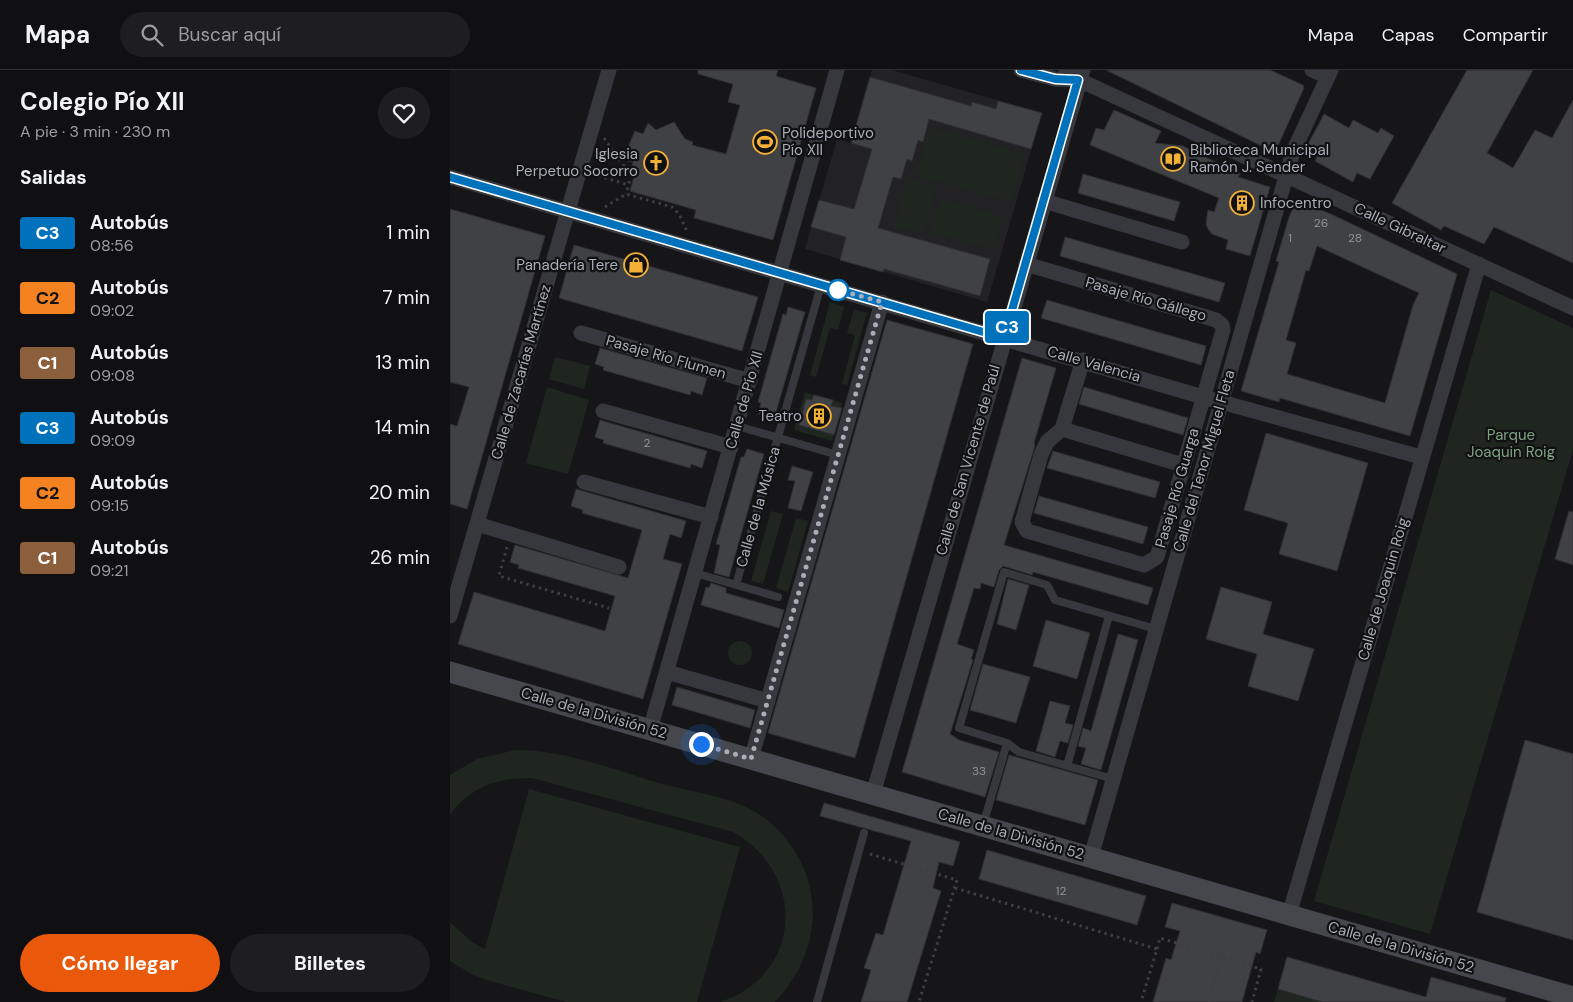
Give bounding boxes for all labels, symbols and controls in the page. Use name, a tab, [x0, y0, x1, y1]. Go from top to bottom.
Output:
search box	[120, 12, 470, 57]
text: Mapa	[25, 19, 90, 50]
icon: search	[138, 21, 166, 49]
text: Buscar aquí	[178, 22, 281, 47]
text: Mapa	[1308, 23, 1354, 47]
text: Capas	[1382, 23, 1435, 47]
text: Compartir	[1463, 23, 1548, 47]
text: Colegio Pío XII	[20, 86, 185, 117]
button: heart	[378, 87, 430, 139]
text: A pie · 3 min · 230 m	[20, 121, 170, 142]
place label: Polideportivo Pío XII	[782, 123, 874, 160]
sports icon: Polideportivo Pío XII	[752, 129, 778, 155]
place label: Biblioteca Municipal Ramón J. Sender	[1190, 140, 1329, 177]
place label: Iglesia Perpetuo Socorro	[516, 144, 638, 181]
library icon: Biblioteca Municipal Ramón J. Sender	[1160, 146, 1186, 172]
church icon: Iglesia Perpetuo Socorro	[643, 150, 669, 176]
text: Salidas	[20, 165, 87, 190]
building icon: Infocentro	[1229, 190, 1255, 216]
place label: Infocentro	[1260, 193, 1332, 213]
street label: Calle Gibraltar	[1351, 198, 1450, 258]
text: Autobús	[90, 210, 169, 235]
house number: 26	[1314, 215, 1328, 231]
text: 1 min	[387, 220, 430, 245]
text: C3	[35, 221, 60, 245]
house number: 1	[1288, 230, 1292, 246]
house number: 28	[1348, 230, 1362, 246]
text: 08:56	[90, 235, 134, 256]
shop icon: Panadería Tere	[623, 252, 649, 278]
place label: Panadería Tere	[516, 255, 618, 275]
street label: Pasaje Río Gállego	[1083, 272, 1209, 326]
text: Autobús	[90, 275, 169, 300]
unlabelled marker	[827, 279, 849, 301]
street label: Calle de Zacarías Martínez	[486, 282, 556, 462]
text: 7 min	[382, 285, 430, 310]
text: C2	[36, 286, 59, 310]
text: 09:02	[90, 300, 134, 321]
line badge: C3	[984, 311, 1030, 343]
text: C3	[995, 315, 1019, 339]
street label: Pasaje Río Flumen	[604, 330, 728, 384]
text: Autobús	[90, 340, 169, 365]
street label: Calle Valencia	[1045, 341, 1143, 387]
street label: Calle de Pío XII	[720, 349, 768, 451]
text: 13 min	[375, 350, 430, 375]
text: C1	[38, 351, 57, 375]
street label: Calle de San Vicente de Paúl	[931, 362, 1005, 558]
text: 09:08	[90, 365, 135, 386]
street label: Calle del Tenor Miguel Fleta	[1168, 368, 1240, 554]
building icon: Teatro	[806, 403, 832, 429]
text: Autobús	[90, 405, 169, 430]
place label: Teatro	[758, 406, 802, 426]
text: 14 min	[375, 415, 430, 440]
text: C3	[35, 416, 60, 440]
park label: Parque Joaquin Roig	[1467, 425, 1555, 462]
street label: Pasaje Río Guarga	[1150, 426, 1204, 550]
text: 09:09	[90, 430, 135, 451]
house number: 2	[644, 435, 651, 451]
street label: Calle de la Música	[731, 444, 785, 570]
text: Autobús	[90, 470, 169, 495]
text: 20 min	[369, 480, 430, 505]
text: C2	[36, 481, 59, 505]
text: 09:15	[90, 495, 129, 516]
street label: Calle de Joaquin Roig	[1353, 515, 1413, 663]
text: Autobús	[90, 535, 169, 560]
text: 26 min	[370, 545, 430, 570]
text: C1	[38, 546, 57, 570]
text: 09:21	[90, 560, 128, 581]
street label: Calle de la División 52	[519, 683, 669, 743]
your location	[689, 732, 714, 757]
house number: 33	[972, 763, 986, 779]
street label: Calle de la División 52	[936, 804, 1086, 864]
house number: 12	[1056, 883, 1066, 899]
street label: Calle de la División 52	[1326, 917, 1476, 977]
button: Cómo llegar	[20, 934, 220, 992]
button: Billetes	[230, 934, 430, 992]

